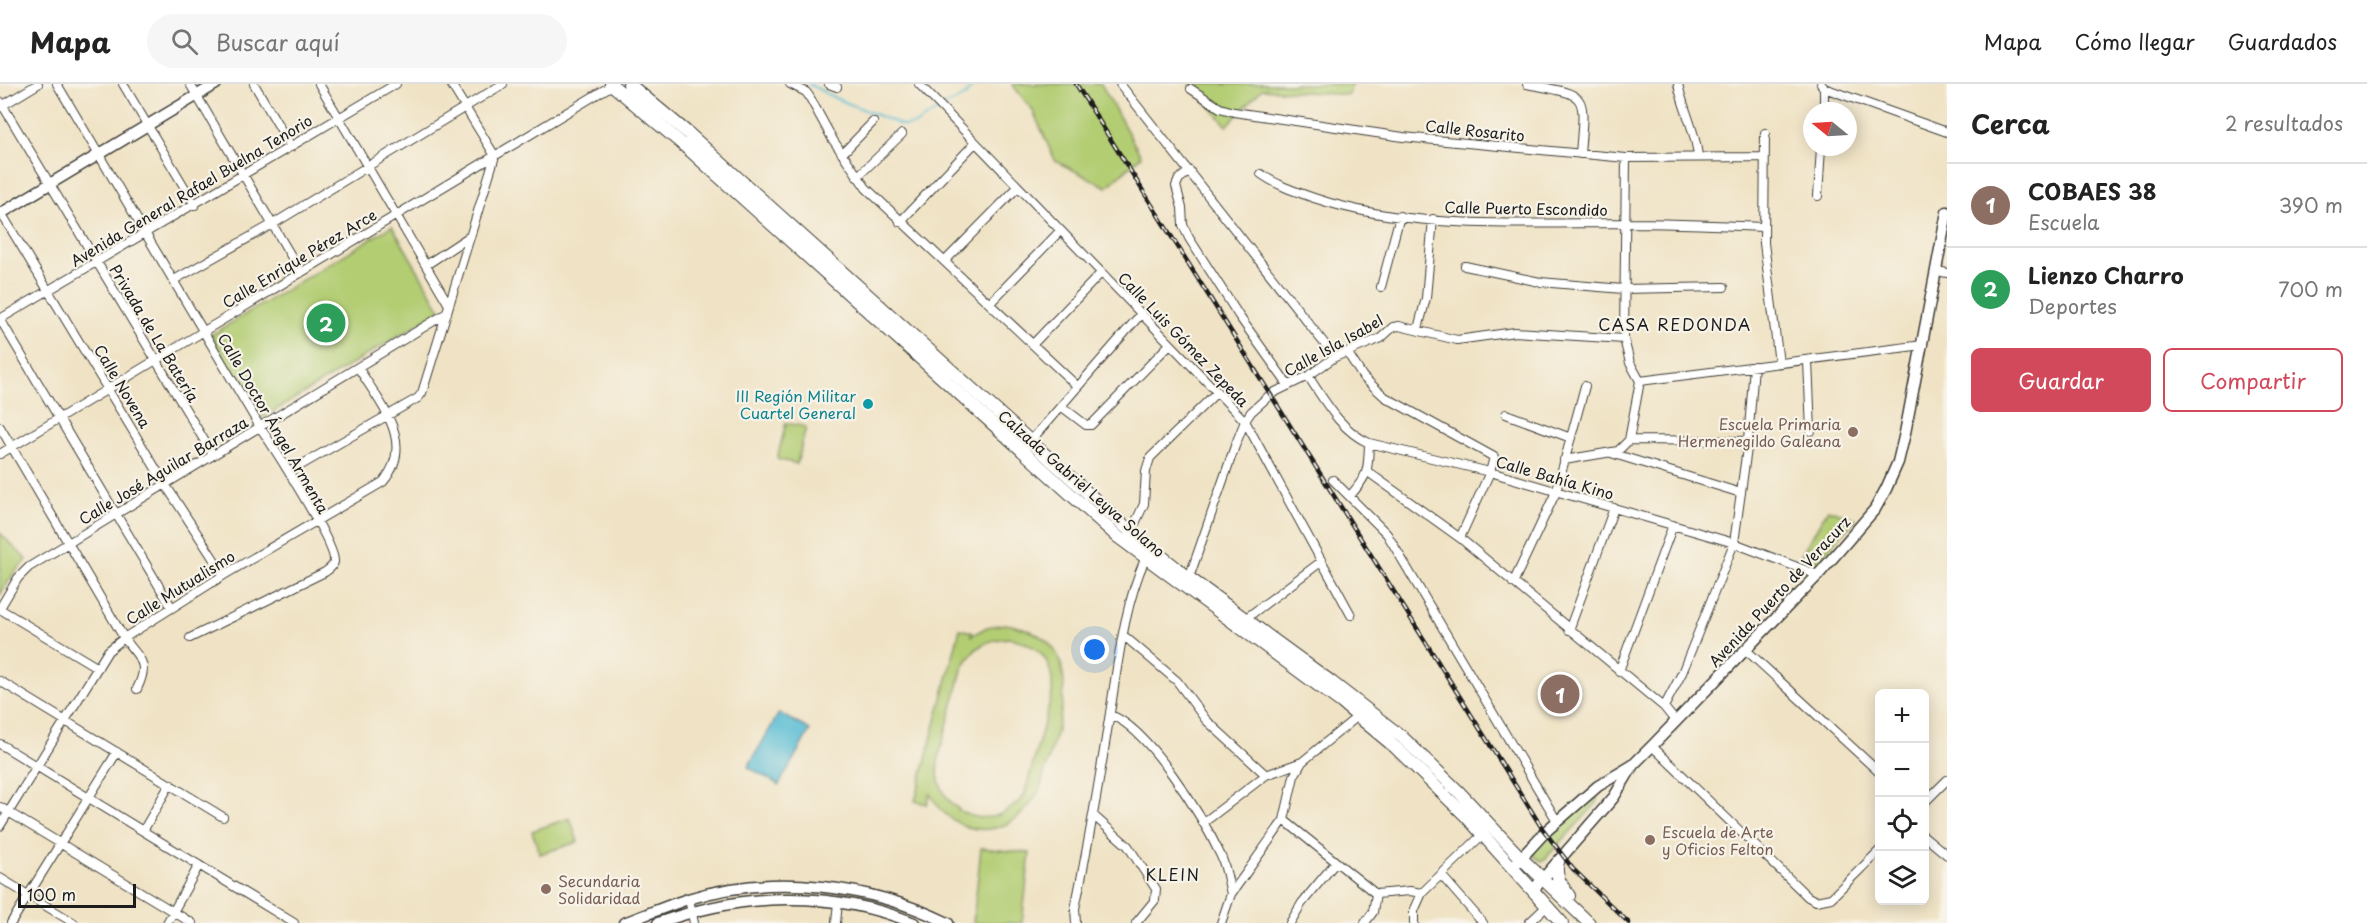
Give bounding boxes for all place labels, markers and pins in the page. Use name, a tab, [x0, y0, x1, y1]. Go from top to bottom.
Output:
pin: 2	[306, 300, 346, 346]
place label: III Región Militar Cuartel General	[736, 384, 856, 424]
marker: III Región Militar Cuartel General	[861, 397, 875, 411]
place label: Escuela Primaria Hermenegildo Galeana	[1678, 412, 1842, 452]
marker: Escuela Primaria Hermenegildo Galeana	[1846, 425, 1860, 439]
pin: 1	[1540, 672, 1580, 716]
place label: Escuela de Arte y Oficios Felton	[1662, 820, 1774, 860]
marker: Escuela de Arte y Oficios Felton	[1643, 833, 1657, 847]
place label: Secundaria Solidaridad	[558, 869, 641, 909]
marker: Secundaria Solidaridad	[539, 882, 553, 896]

